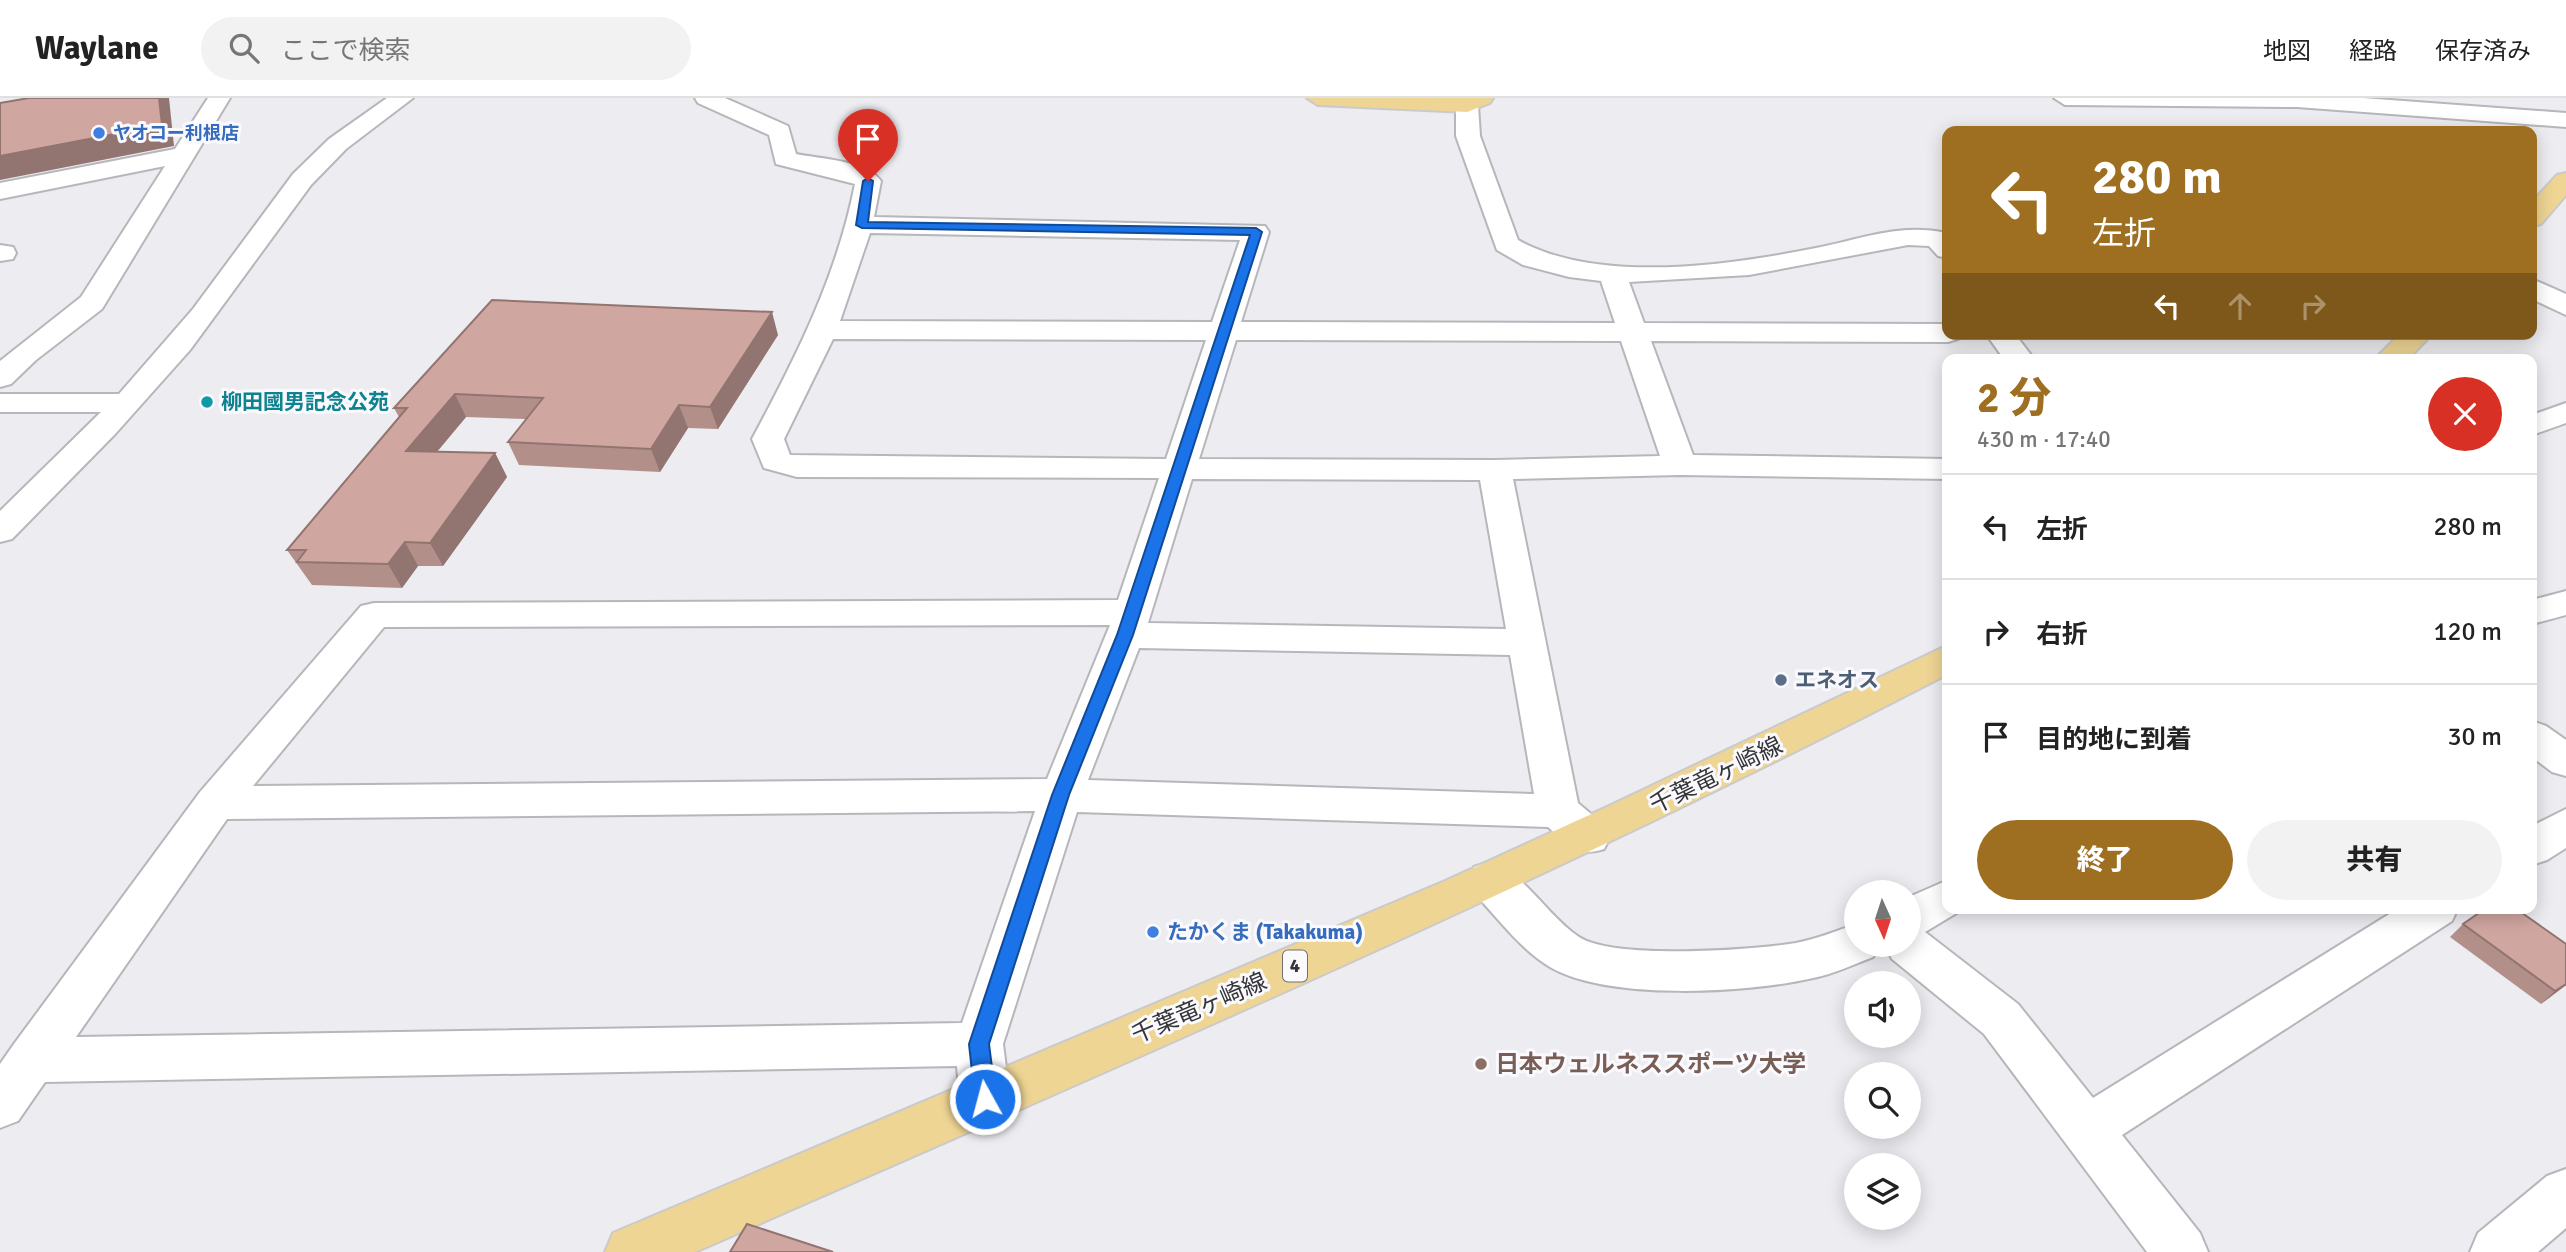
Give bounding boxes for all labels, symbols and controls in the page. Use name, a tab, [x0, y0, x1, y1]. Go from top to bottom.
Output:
search box	[201, 17, 691, 80]
text: Waylane	[35, 28, 159, 69]
icon: search	[225, 29, 263, 67]
text: ここで検索	[281, 35, 411, 67]
text: 地図	[2263, 36, 2311, 66]
text: 経路	[2349, 36, 2397, 66]
text: 保存済み	[2435, 36, 2531, 66]
pin	[838, 109, 898, 181]
icon: arrive	[849, 120, 887, 158]
place label: ヤオコー利根店	[113, 122, 239, 144]
marker: ヤオコー利根店	[91, 125, 107, 141]
text: 280 m	[2092, 147, 2222, 207]
icon: left	[1977, 154, 2068, 245]
text: 左折	[2092, 214, 2156, 253]
icon: left	[2148, 287, 2186, 325]
icon: ahead	[2221, 287, 2259, 325]
icon: right	[2294, 287, 2332, 325]
text: 2 分	[1977, 373, 2051, 424]
button: close	[2428, 377, 2502, 451]
place label: 柳田國男記念公苑	[221, 389, 389, 415]
marker: 柳田國男記念公苑	[199, 394, 215, 410]
text: 430 m · 17:40	[1977, 425, 2111, 454]
icon: left	[1977, 508, 2015, 546]
text: 280 m	[2433, 511, 2502, 543]
text: 左折	[2036, 514, 2088, 546]
icon: right	[1977, 613, 2015, 651]
text: 120 m	[2433, 616, 2502, 648]
text: 右折	[2036, 619, 2088, 651]
place label: エネオス	[1795, 667, 1879, 693]
marker: エネオス	[1773, 672, 1789, 688]
icon: arrive	[1977, 718, 2015, 756]
text: 30 m	[2447, 721, 2502, 753]
text: 目的地に到着	[2036, 724, 2192, 756]
street label: 千葉竜ヶ崎線	[1645, 730, 1787, 820]
button: 終了	[1977, 820, 2233, 900]
button: 共有	[2247, 820, 2502, 900]
north arrow	[1844, 880, 1922, 957]
map controls	[1844, 880, 1921, 1230]
place label: たかくま (Takakuma)	[1167, 919, 1363, 945]
marker: たかくま (Takakuma)	[1145, 924, 1161, 940]
road number: 4	[1283, 950, 1307, 982]
street label: 千葉竜ヶ崎線	[1127, 966, 1271, 1050]
button: sound	[1844, 971, 1921, 1048]
place label: 日本ウェルネススポーツ大学	[1495, 1049, 1807, 1079]
marker: 日本ウェルネススポーツ大学	[1473, 1056, 1489, 1072]
position arrow	[948, 1062, 1022, 1136]
button: search	[1844, 1062, 1921, 1139]
button: layers	[1844, 1153, 1921, 1230]

